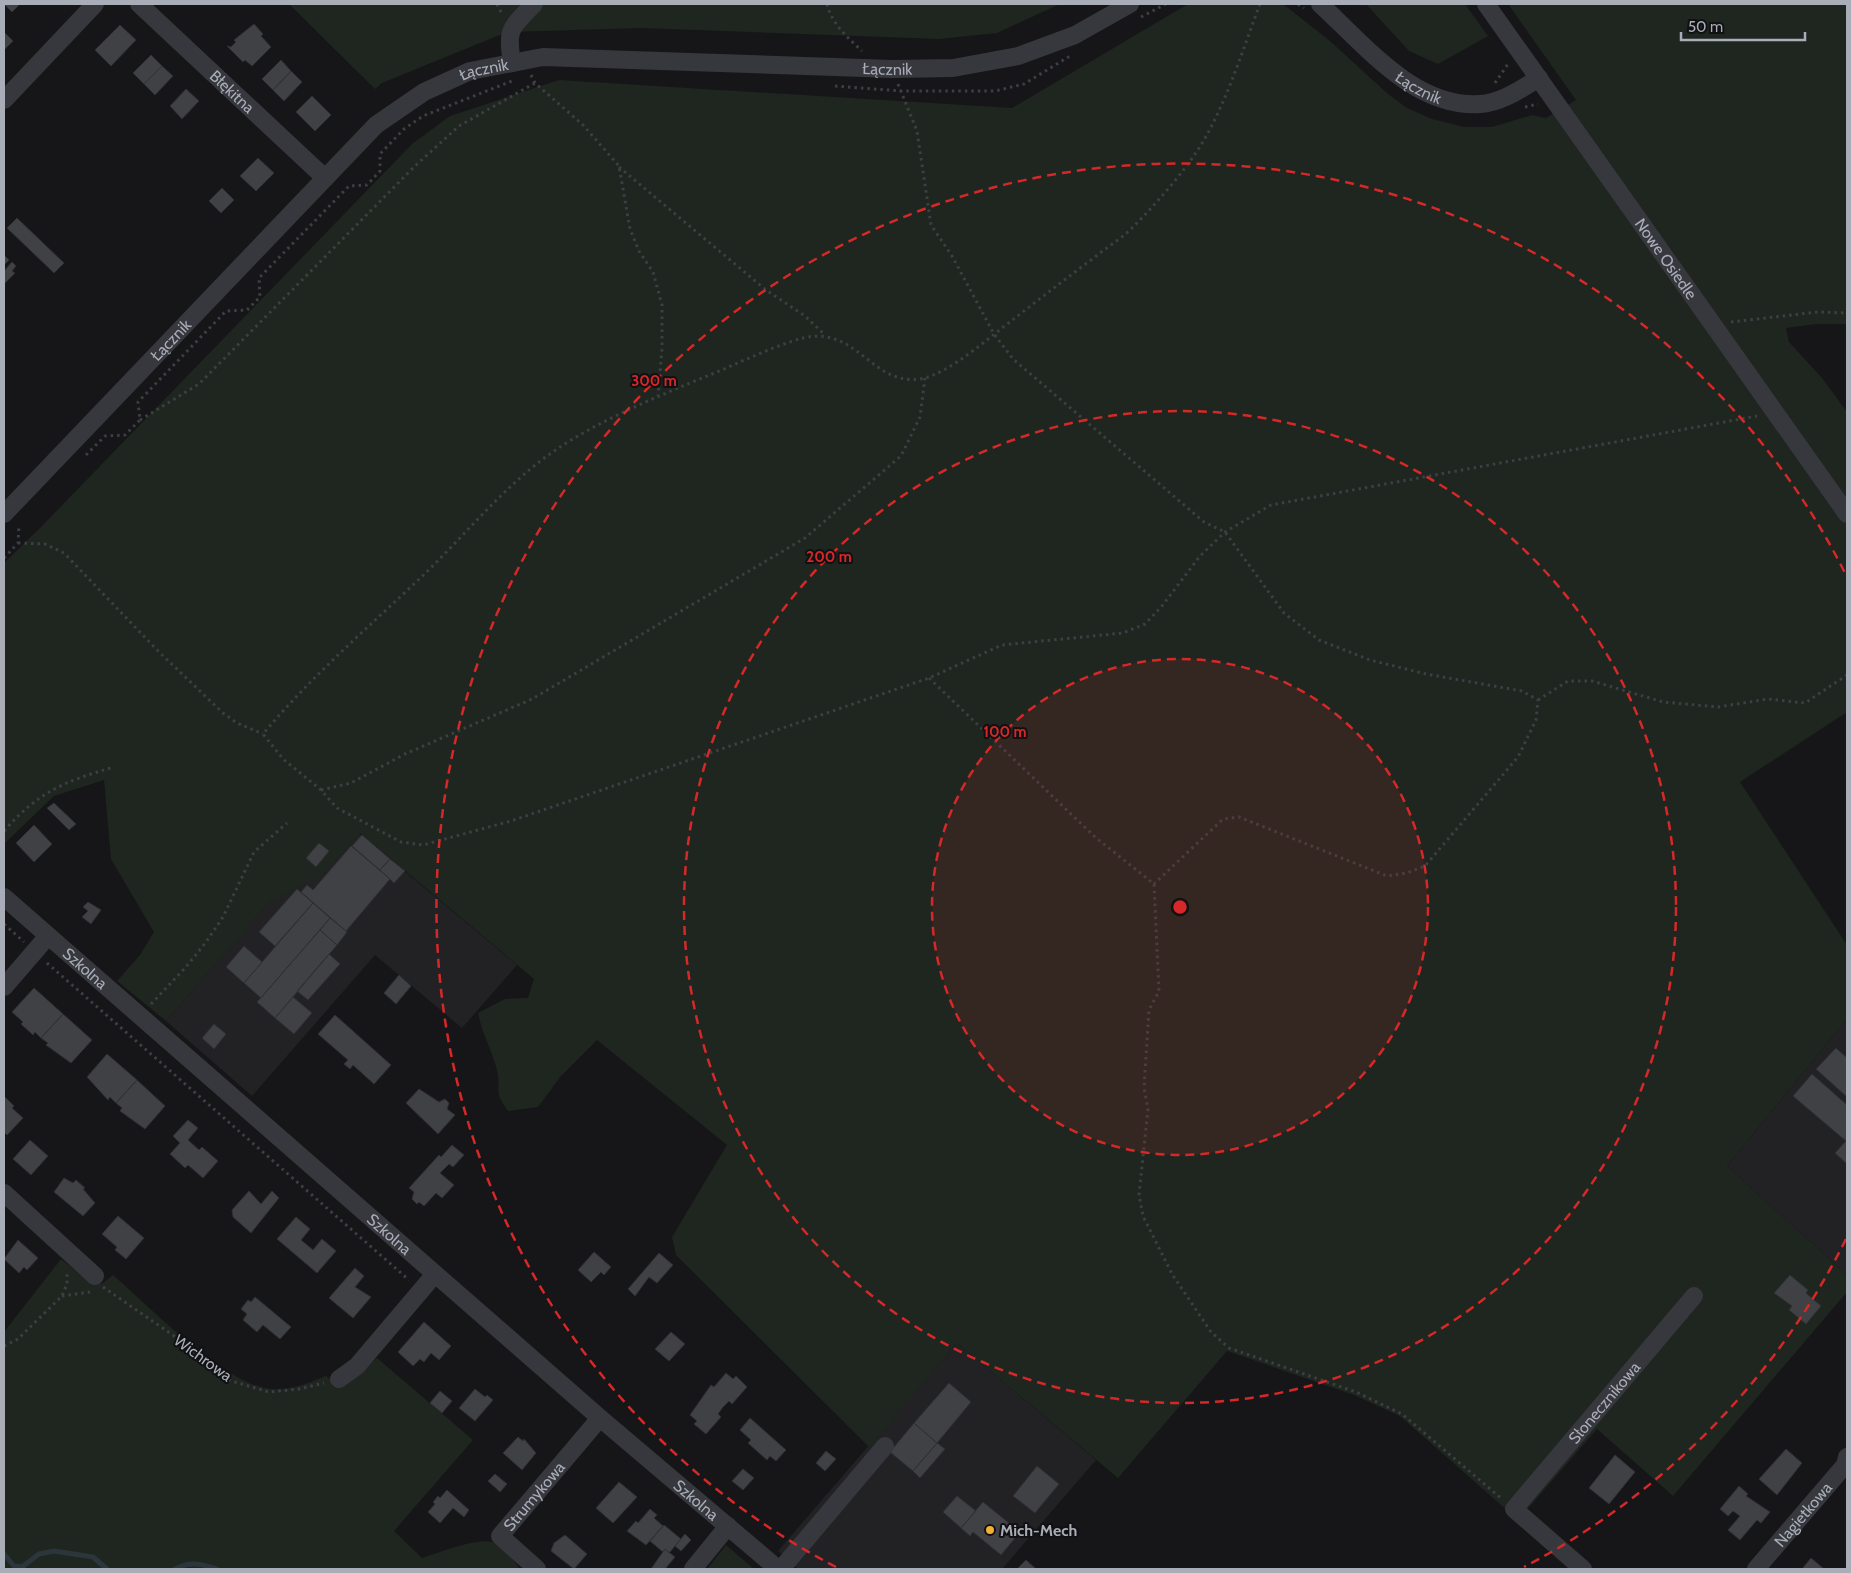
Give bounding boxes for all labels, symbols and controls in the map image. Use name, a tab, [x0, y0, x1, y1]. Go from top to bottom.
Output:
scale bar	[1681, 10, 1805, 42]
text: 50 m	[1688, 18, 1723, 36]
street label: Łącznik	[456, 54, 511, 84]
street label: Łącznik	[862, 58, 913, 79]
street label: Błękitna	[206, 66, 259, 117]
street label: Łącznik	[1392, 67, 1445, 108]
street label: Nowe Osiedle	[1631, 215, 1701, 303]
street label: Łącznik	[146, 315, 195, 364]
text: 300 m	[631, 372, 677, 390]
text: 200 m	[806, 548, 852, 566]
text: 100 m	[983, 723, 1027, 741]
centre of rings	[1171, 898, 1189, 916]
street label: Szkolna	[59, 944, 112, 993]
street label: Szkolna	[363, 1209, 416, 1259]
street label: Wichrowa	[170, 1331, 236, 1386]
street label: Słonecznikowa	[1564, 1357, 1644, 1447]
street label: Strumykowa	[499, 1457, 569, 1534]
street label: Szkolna	[670, 1475, 723, 1524]
street label: Nagietkowa	[1770, 1478, 1836, 1550]
place label: Mich-Mech	[1000, 1521, 1077, 1540]
marker: Mich-Mech	[984, 1524, 996, 1536]

